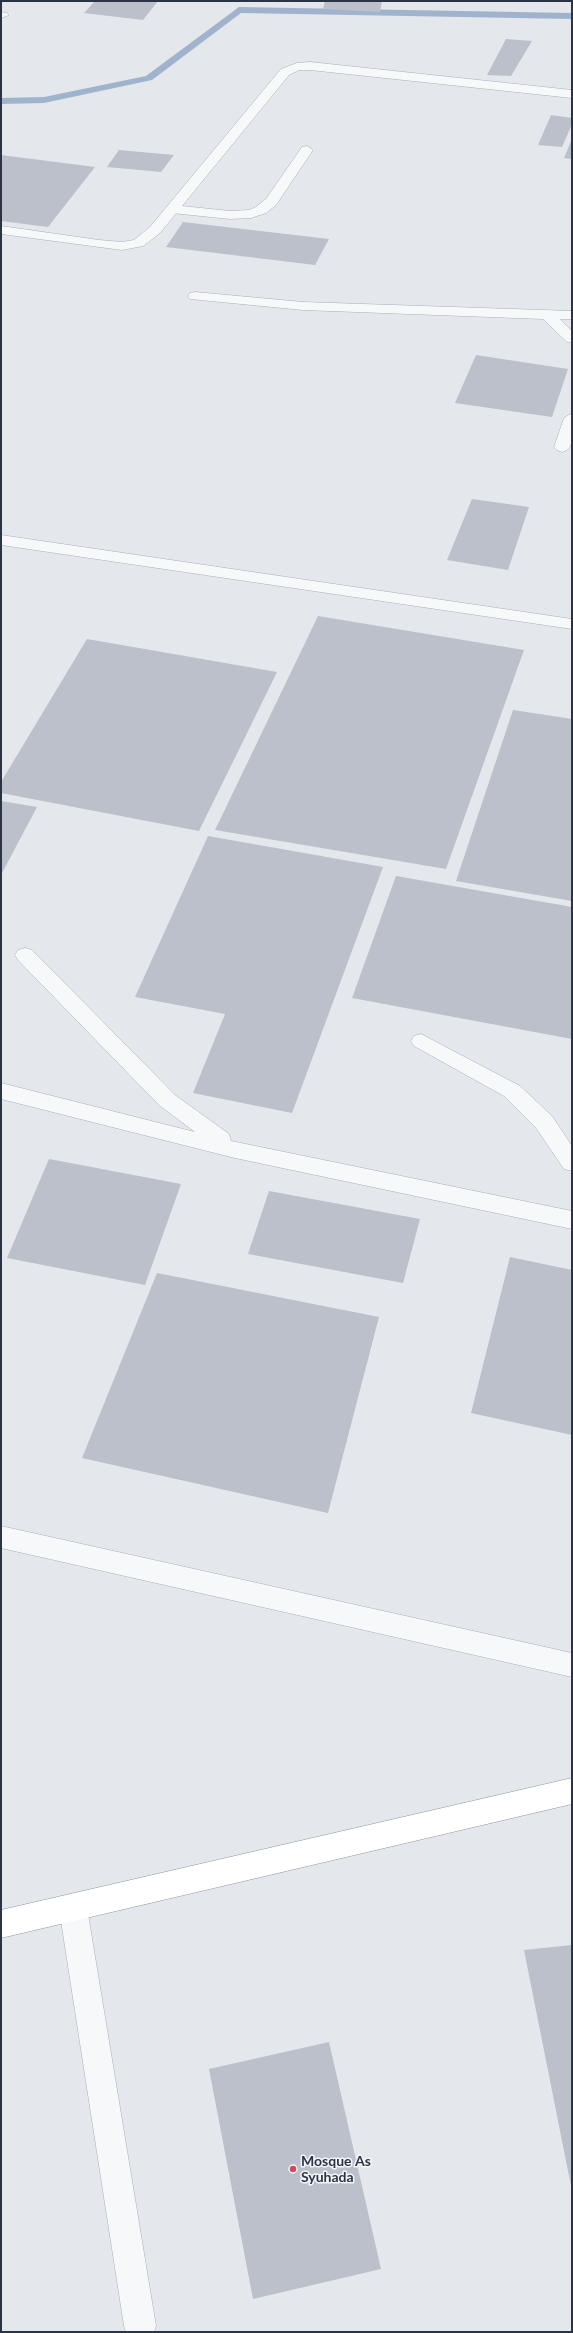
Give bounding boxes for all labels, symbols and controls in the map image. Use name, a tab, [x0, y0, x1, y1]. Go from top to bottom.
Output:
place label: Mosque As Syuhada	[301, 2153, 371, 2186]
marker: Mosque As Syuhada	[288, 2164, 298, 2174]

